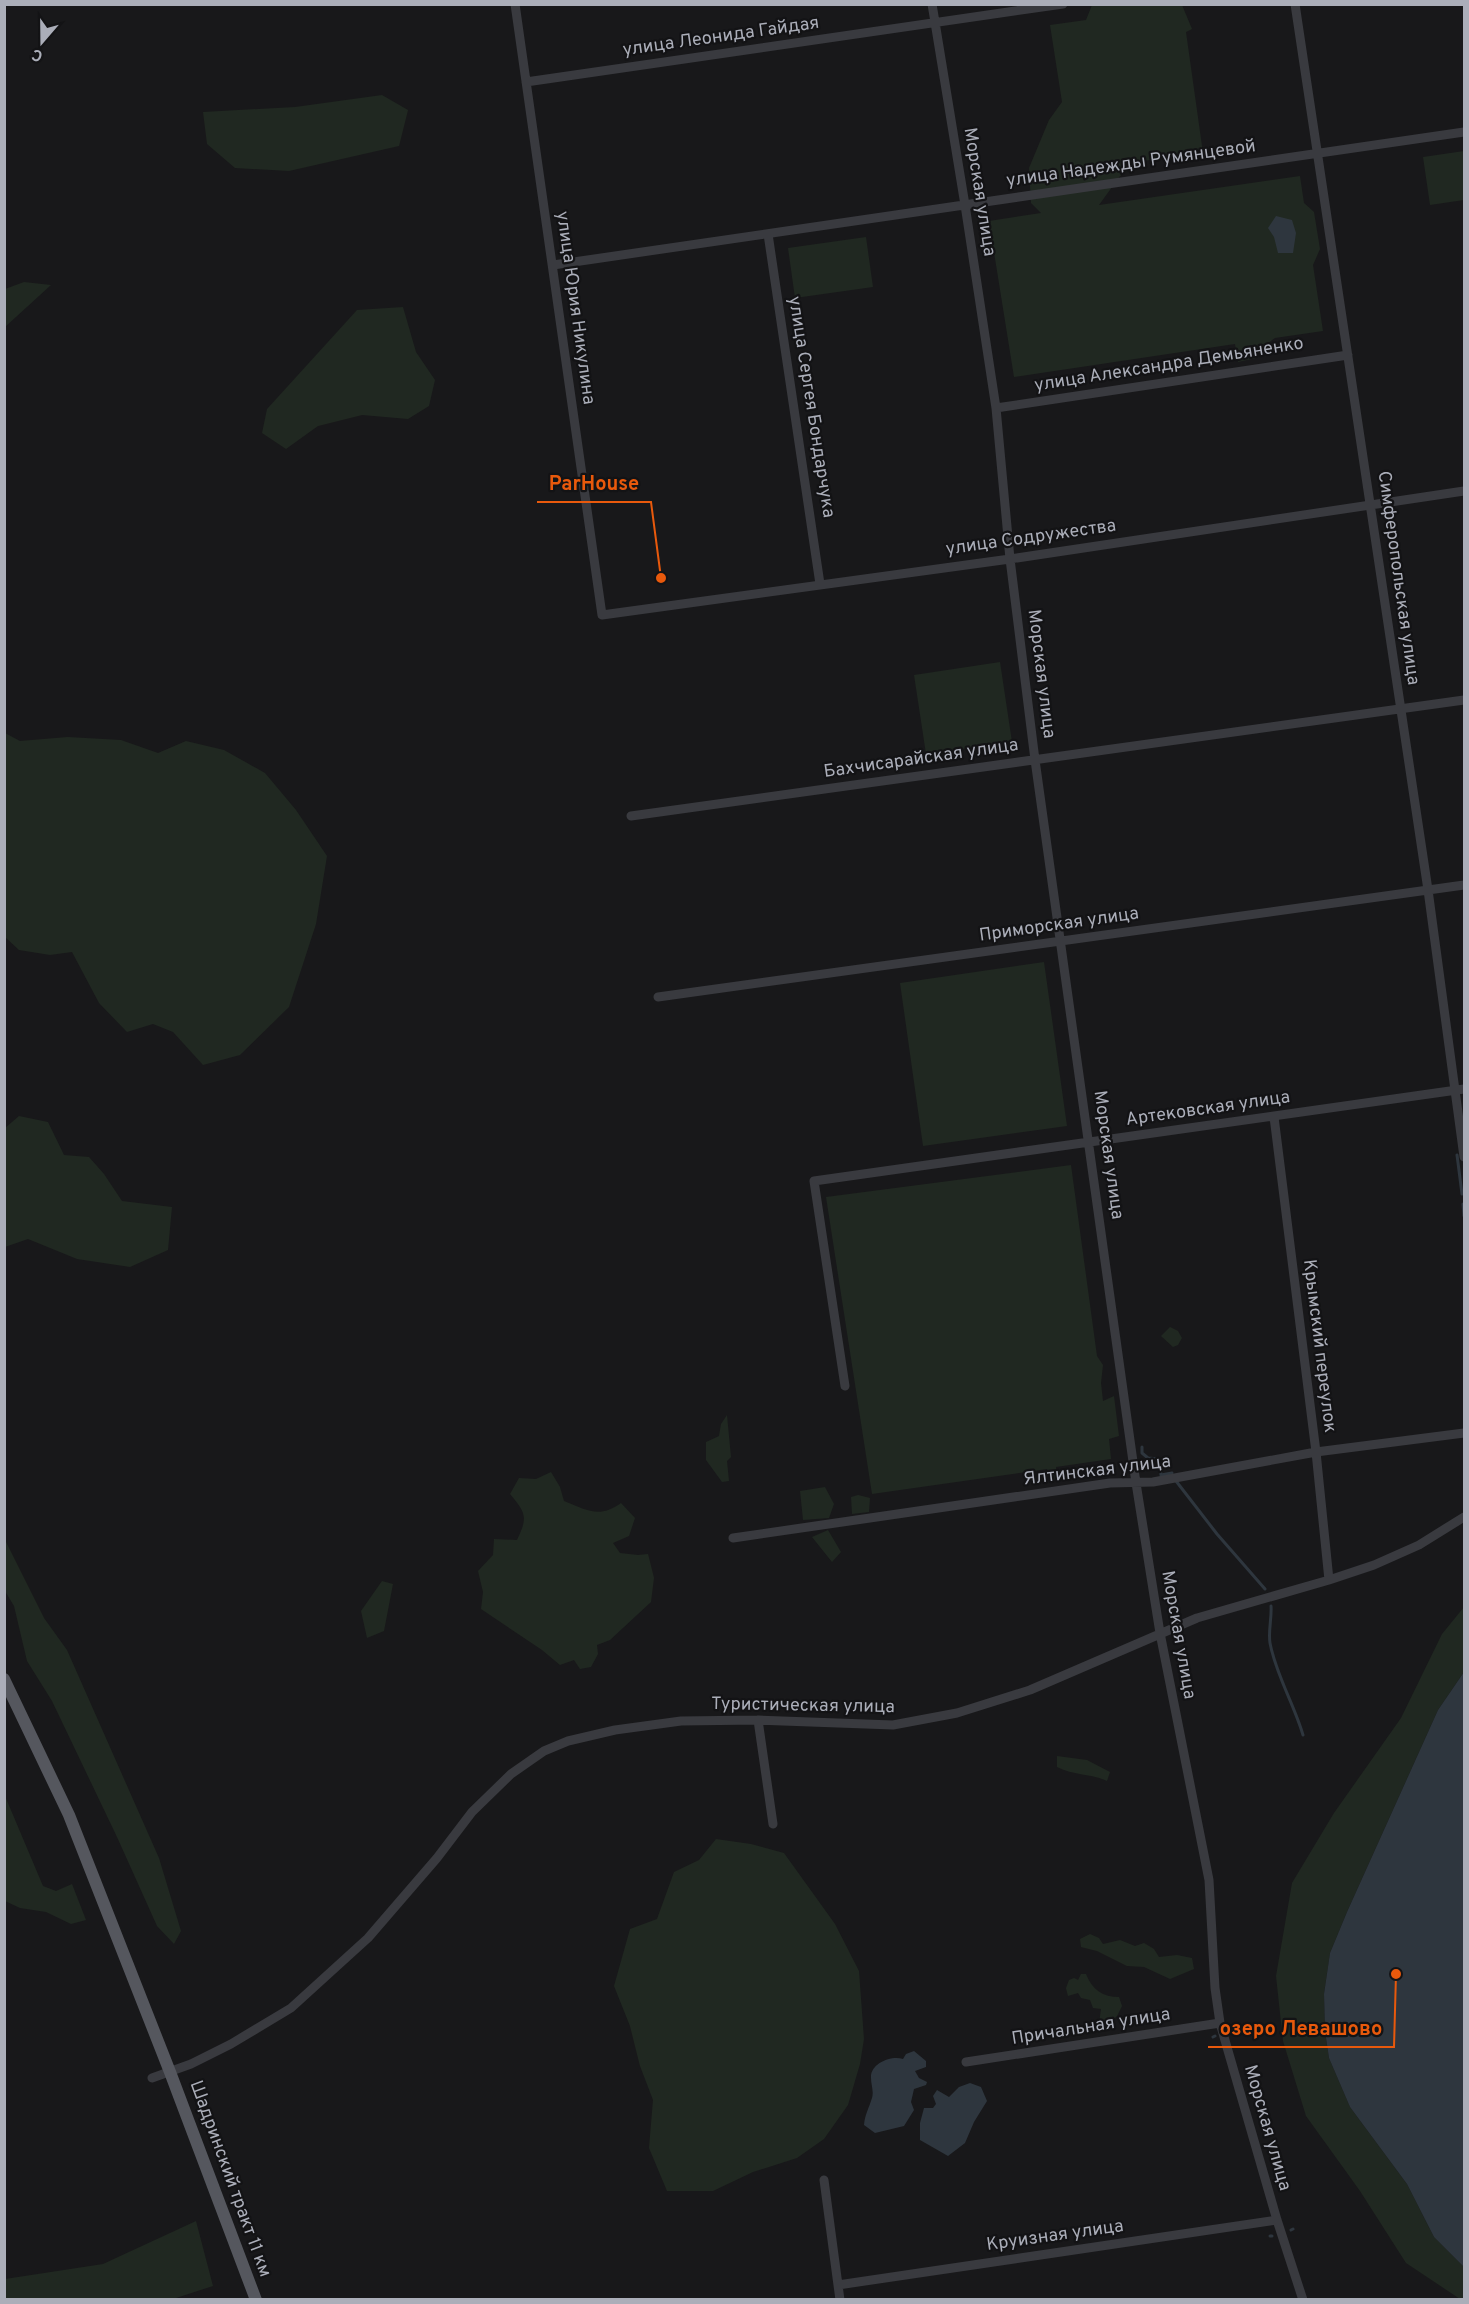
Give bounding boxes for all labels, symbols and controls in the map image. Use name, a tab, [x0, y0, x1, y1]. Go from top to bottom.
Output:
north arrow	[12, 12, 72, 72]
street label: улица Леонида Гайдая	[621, 12, 821, 62]
text: С	[29, 43, 46, 65]
street label: Морская улица	[957, 126, 1001, 258]
street label: улица Надежды Румянцевой	[1005, 135, 1257, 193]
street label: улица Юрия Никулина	[550, 210, 600, 406]
street label: улица Сергея Бондарчука	[782, 295, 840, 519]
street label: улица Александра Демьяненко	[1033, 332, 1305, 398]
callout: ParHouse	[537, 464, 651, 502]
street label: Симферопольская улица	[1372, 469, 1424, 687]
text: ParHouse	[549, 472, 639, 498]
street label: улица Содружества	[944, 515, 1118, 561]
street label: Морская улица	[1022, 608, 1060, 740]
street label: Бахчисарайская улица	[822, 734, 1020, 784]
street label: Приморская улица	[978, 902, 1140, 948]
street label: Артековская улица	[1124, 1086, 1292, 1132]
street label: Морская улица	[1088, 1089, 1128, 1221]
street label: Крымский переулок	[1297, 1258, 1341, 1434]
street label: Ялтинская улица	[1022, 1451, 1172, 1491]
street label: Морская улица	[1155, 1569, 1201, 1701]
street label: Туристическая улица	[711, 1693, 895, 1719]
street label: Причальная улица	[1010, 2003, 1172, 2051]
callout: озеро Левашово	[1208, 2009, 1394, 2047]
text: озеро Левашово	[1220, 2017, 1382, 2043]
street label: Морская улица	[1238, 2062, 1296, 2194]
street label: Шадринский тракт 11 км	[184, 2078, 276, 2280]
street label: Круизная улица	[985, 2215, 1125, 2257]

